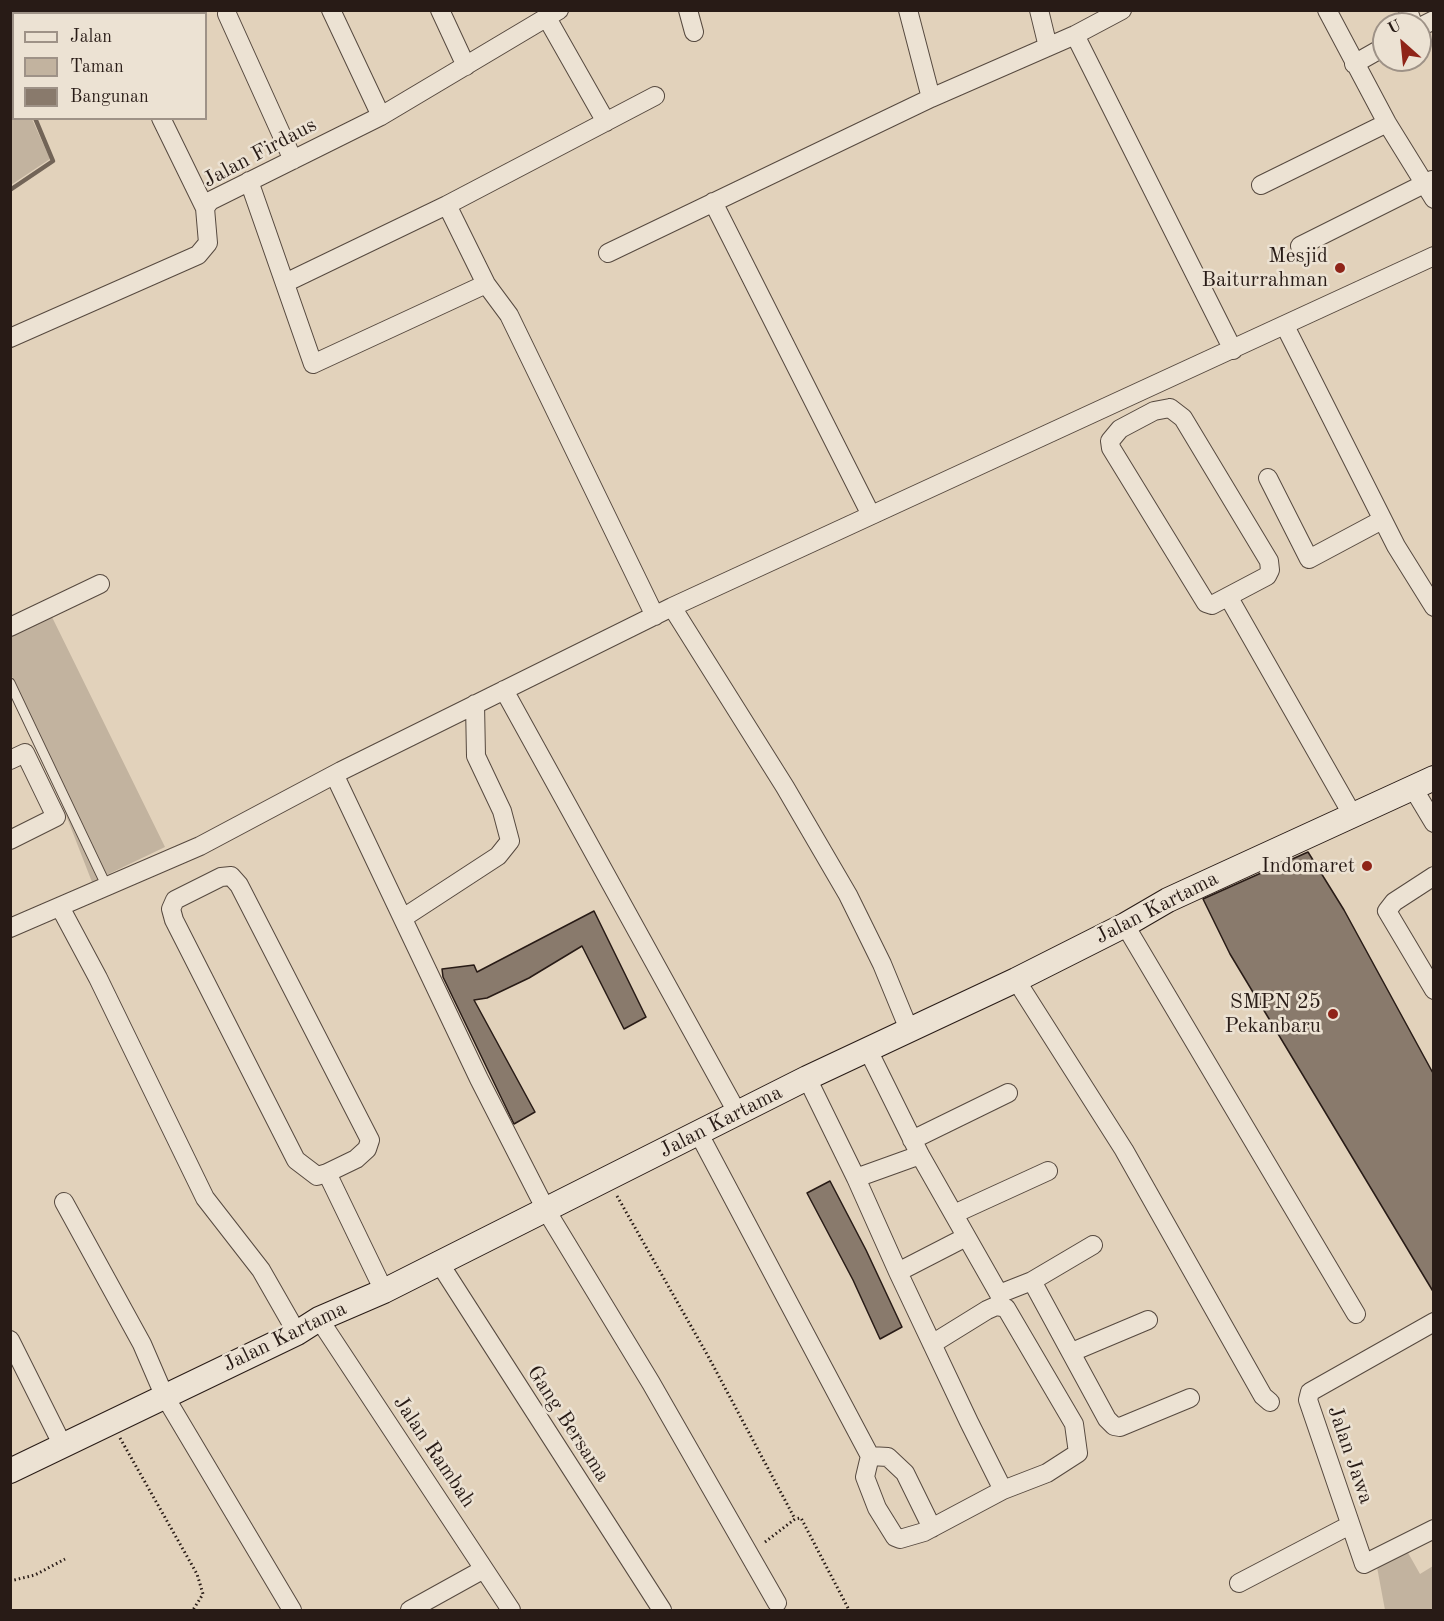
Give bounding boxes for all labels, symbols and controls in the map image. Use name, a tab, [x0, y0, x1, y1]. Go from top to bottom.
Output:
legend	[12, 12, 207, 120]
north arrow	[1372, 12, 1432, 72]
text: U	[1385, 18, 1404, 38]
text: Jalan	[70, 28, 112, 46]
text: Taman	[70, 58, 124, 76]
text: Bangunan	[70, 88, 149, 106]
street label: Jalan Firdaus	[199, 113, 321, 193]
place label: Mesjid Baiturrahman	[1201, 243, 1328, 293]
marker: Mesjid Baiturrahman	[1333, 261, 1347, 275]
place label: Indomaret	[1261, 853, 1355, 879]
marker: Indomaret	[1360, 859, 1374, 873]
street label: Jalan Kartama	[1091, 866, 1223, 950]
place label: SMPN 25 Pekanbaru	[1225, 989, 1321, 1039]
marker: SMPN 25 Pekanbaru	[1326, 1007, 1340, 1021]
street label: Jalan Kartama	[655, 1080, 787, 1164]
street label: Jalan Kartama	[219, 1296, 351, 1378]
street label: Gang Bersama	[521, 1361, 615, 1487]
street label: Jalan Rambah	[387, 1391, 481, 1513]
street label: Jalan Jawa	[1321, 1403, 1379, 1507]

